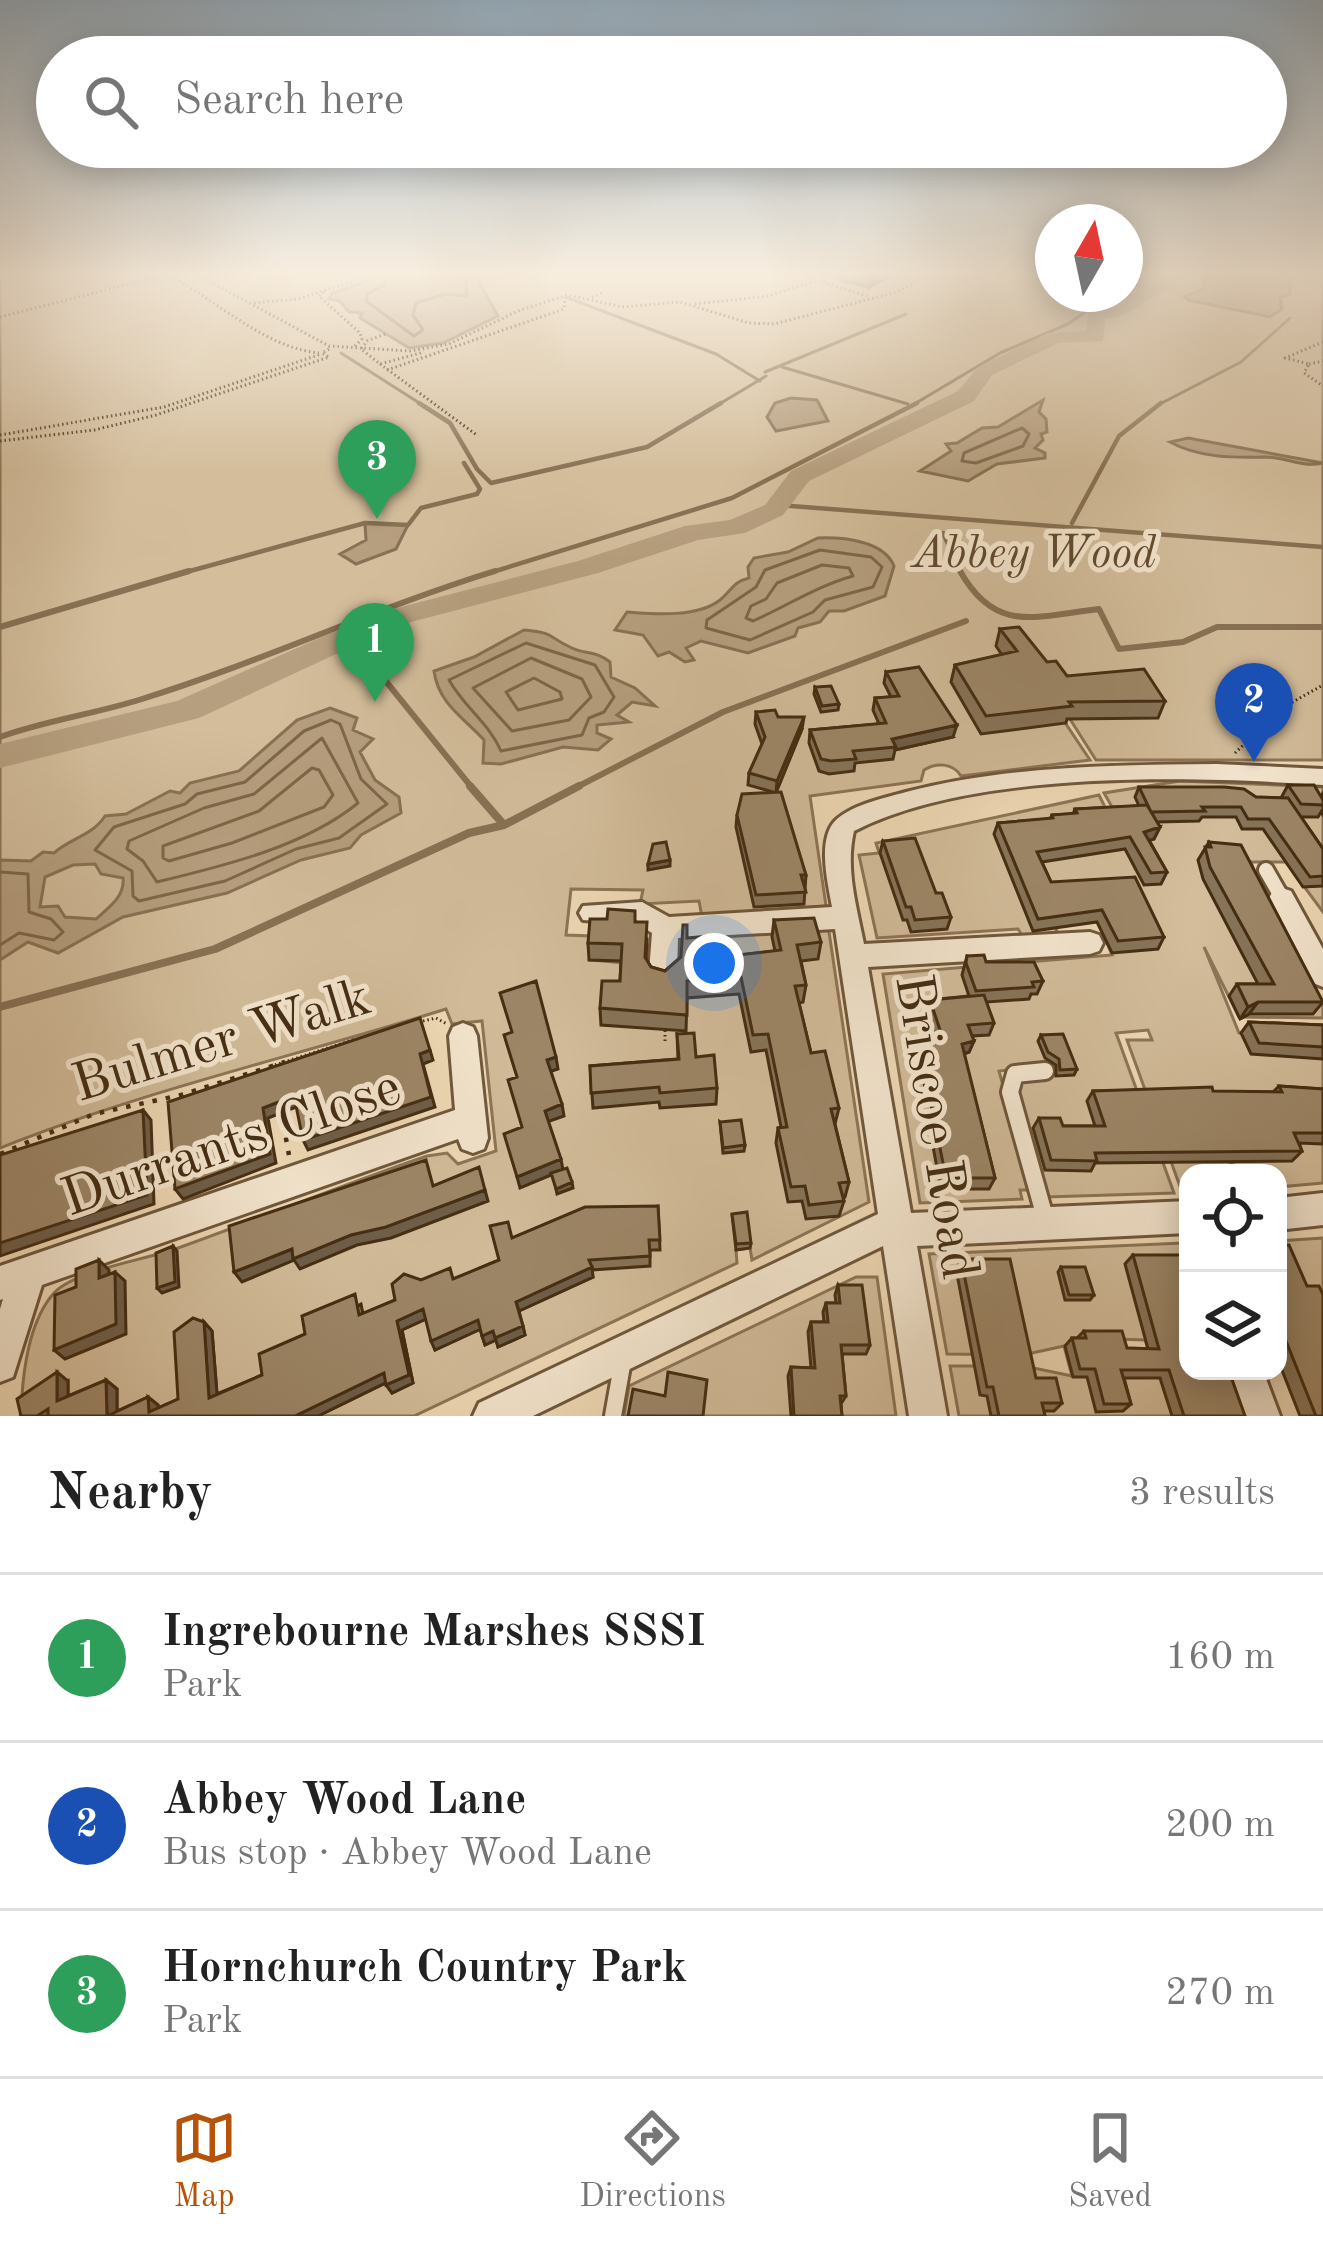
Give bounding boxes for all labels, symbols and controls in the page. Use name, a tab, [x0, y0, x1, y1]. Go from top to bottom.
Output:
search box	[36, 36, 1287, 168]
icon: search	[78, 69, 144, 135]
text: Search here	[174, 79, 404, 124]
north arrow	[1035, 204, 1143, 312]
pin: 3	[338, 420, 416, 519]
park label: Abbey Wood	[910, 533, 1157, 578]
pin: 1	[336, 603, 414, 702]
pin: 2	[1215, 663, 1293, 762]
your location	[684, 933, 744, 993]
street label: Briscoe Road	[883, 971, 985, 1283]
street label: Bulmer Walk	[67, 972, 377, 1114]
street label: Durrants Close	[56, 1062, 408, 1228]
map controls	[1179, 1164, 1287, 1380]
button: locate	[1179, 1164, 1287, 1272]
button: layers	[1179, 1272, 1287, 1380]
text: Nearby	[48, 1469, 213, 1520]
text: 3 results	[1129, 1474, 1275, 1513]
text: Ingrebourne Marshes SSSI	[162, 1611, 706, 1656]
text: 1	[76, 1638, 98, 1677]
text: 160 m	[1165, 1638, 1275, 1677]
text: Park	[162, 1666, 242, 1705]
text: Abbey Wood Lane	[162, 1779, 526, 1824]
text: 2	[76, 1806, 98, 1845]
text: 200 m	[1165, 1806, 1275, 1845]
text: Bus stop · Abbey Wood Lane	[162, 1834, 652, 1873]
text: Hornchurch Country Park	[162, 1947, 687, 1992]
text: 3	[76, 1974, 98, 2013]
text: 270 m	[1165, 1974, 1275, 2013]
text: Park	[162, 2002, 242, 2041]
tab: Map	[171, 2105, 237, 2218]
tab: Directions	[579, 2105, 726, 2218]
tab: Saved	[1068, 2105, 1152, 2218]

